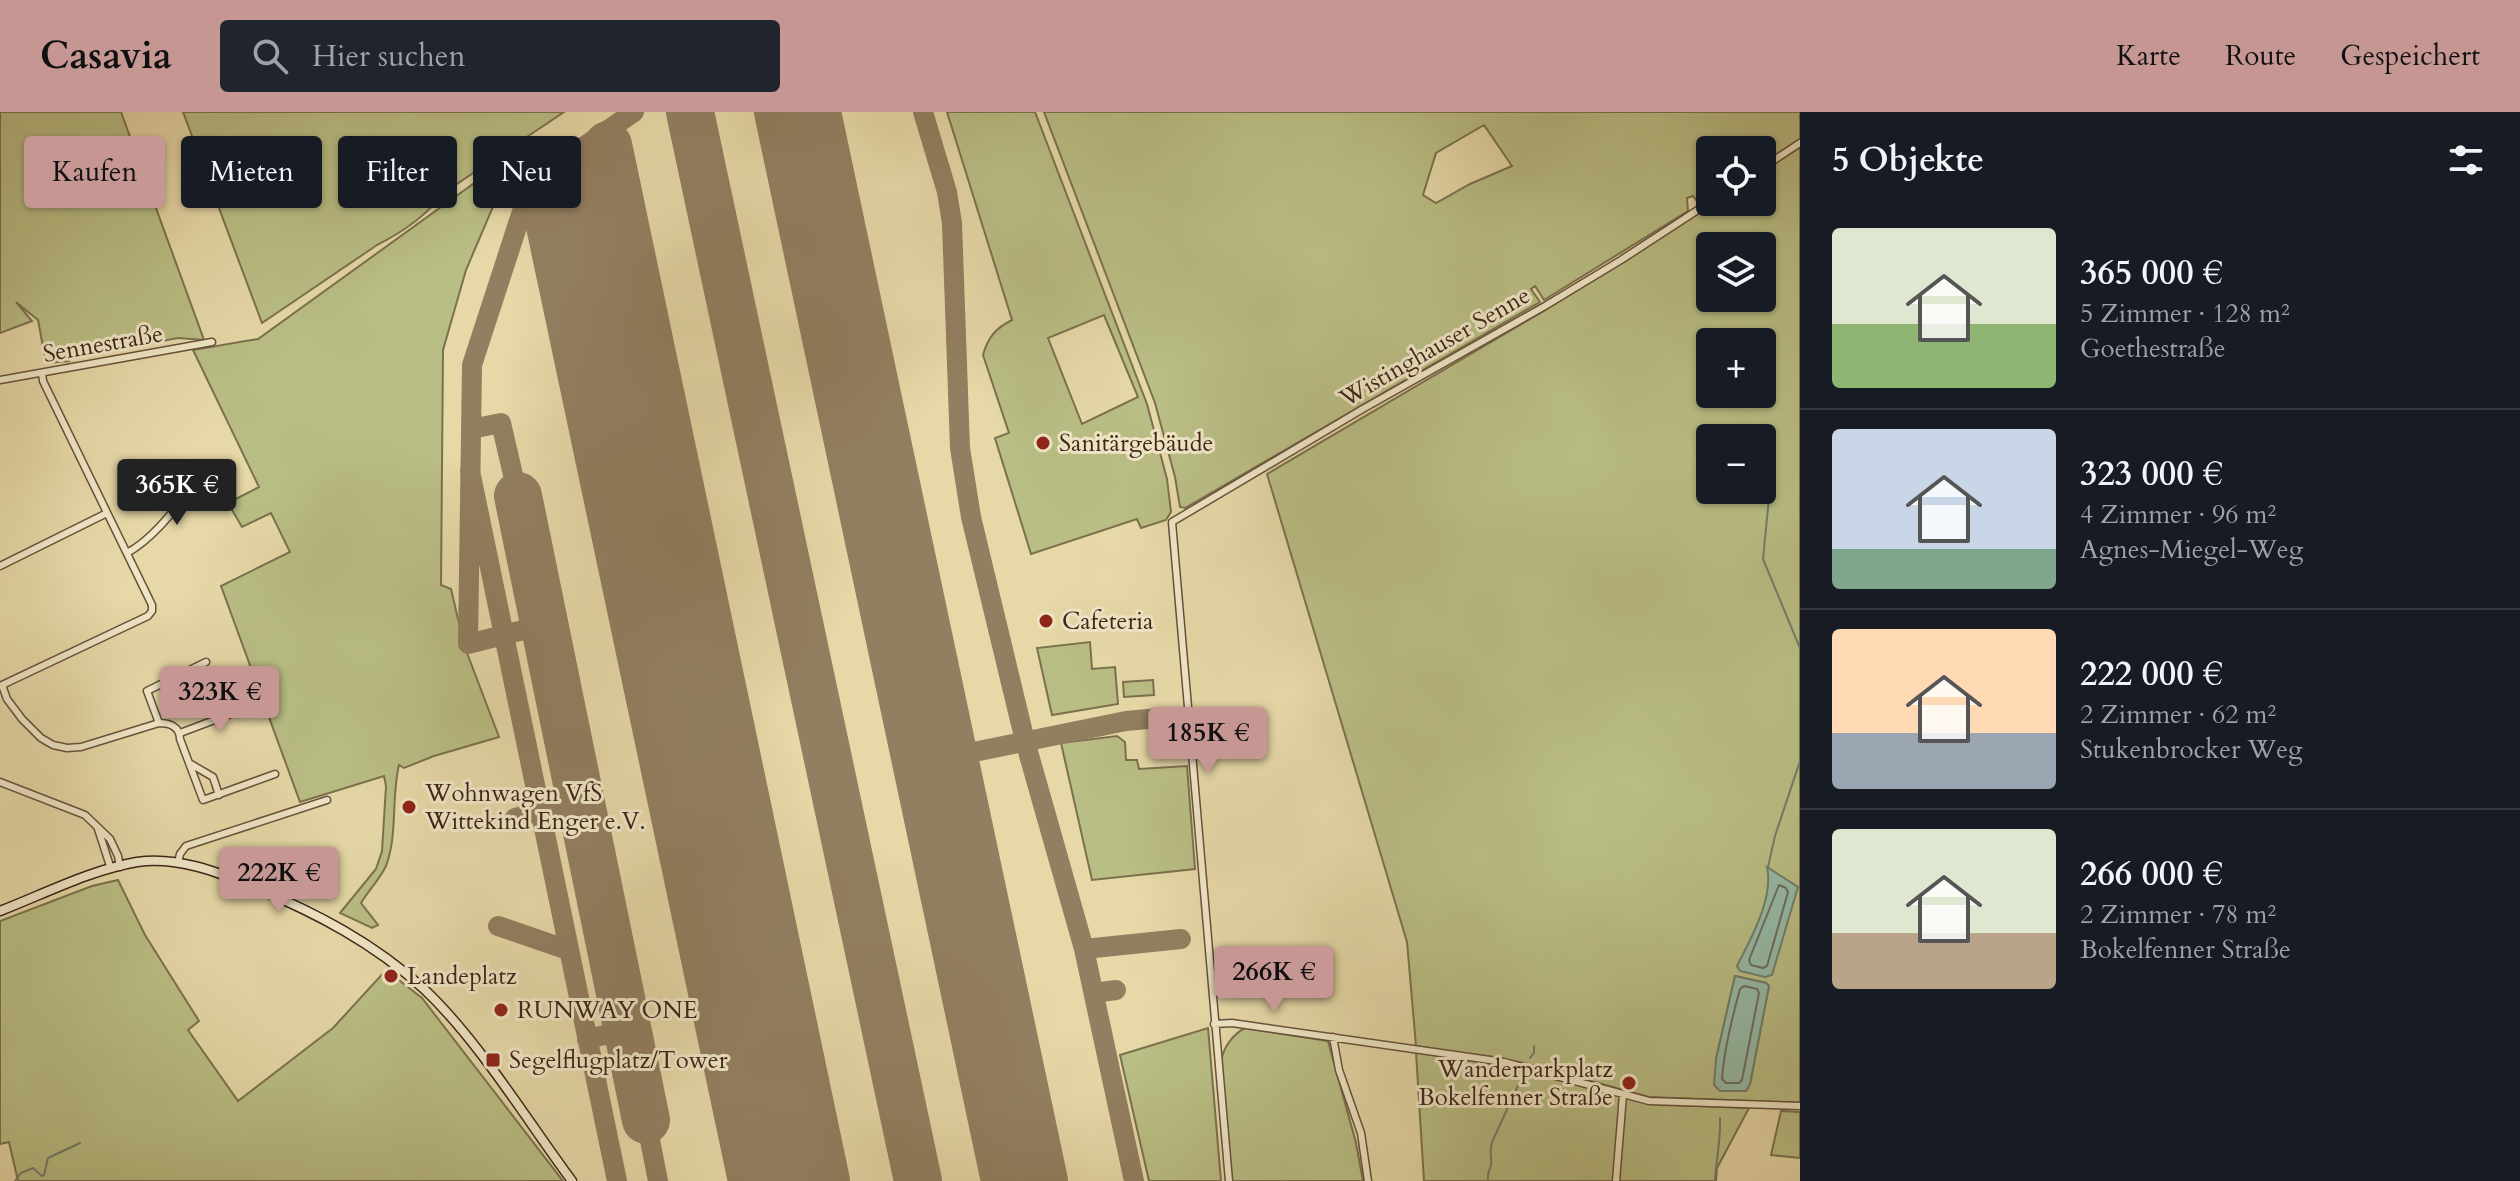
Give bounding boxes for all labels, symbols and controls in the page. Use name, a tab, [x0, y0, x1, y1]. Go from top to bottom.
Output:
search box	[220, 20, 780, 92]
text: Casavia	[40, 30, 172, 82]
icon: search	[248, 34, 292, 78]
text: Hier suchen	[312, 36, 465, 77]
text: Karte	[2116, 37, 2181, 75]
text: Route	[2225, 37, 2296, 75]
text: Gespeichert	[2340, 37, 2480, 75]
chip: Kaufen	[24, 136, 165, 208]
chip: Mieten	[181, 136, 322, 208]
chip: Filter	[338, 136, 457, 208]
chip: Neu	[473, 136, 581, 208]
map controls	[1696, 136, 1776, 504]
button: locate	[1696, 136, 1776, 216]
text: 5 Objekte	[1832, 137, 1984, 183]
icon: filters	[2444, 138, 2488, 182]
button: layers	[1696, 232, 1776, 312]
text: 365 000 €	[2080, 250, 2223, 296]
icon: home	[1896, 260, 1992, 356]
street label: Wistinghauser Senne	[1333, 279, 1536, 415]
text: 5 Zimmer · 128 m²	[2080, 296, 2290, 331]
street label: Sennestraße	[41, 317, 165, 371]
button: +	[1696, 328, 1776, 408]
text: Goethestraße	[2080, 331, 2226, 366]
button: −	[1696, 424, 1776, 504]
place label: Sanitärgebäude	[1059, 427, 1213, 460]
marker: Sanitärgebäude	[1034, 434, 1052, 452]
text: 323 000 €	[2080, 451, 2223, 497]
pin: 365K €	[112, 459, 242, 527]
icon: home	[1896, 461, 1992, 557]
text: 365K €	[135, 467, 219, 502]
text: 4 Zimmer · 96 m²	[2080, 497, 2276, 532]
text: Agnes-Miegel-Weg	[2080, 532, 2303, 567]
place label: Cafeteria	[1062, 605, 1154, 638]
marker: Cafeteria	[1037, 612, 1055, 630]
text: 222 000 €	[2080, 651, 2223, 697]
icon: home	[1896, 661, 1992, 757]
pin: 323K €	[155, 666, 285, 734]
text: 323K €	[178, 674, 262, 709]
text: 2 Zimmer · 62 m²	[2080, 697, 2276, 732]
pin: 185K €	[1143, 707, 1273, 775]
text: 185K €	[1166, 715, 1250, 750]
text: Stukenbrocker Weg	[2080, 732, 2303, 767]
place label: Wohnwagen VfS Wittekind Enger e.V.	[424, 777, 646, 838]
marker: Wohnwagen VfS Wittekind Enger e.V.	[400, 798, 418, 816]
pin: 222K €	[214, 847, 344, 915]
text: 266 000 €	[2080, 851, 2223, 897]
text: 222K €	[237, 855, 321, 890]
icon: home	[1896, 861, 1992, 957]
text: 2 Zimmer · 78 m²	[2080, 897, 2276, 932]
text: Bokelfenner Straße	[2080, 932, 2291, 967]
pin: 266K €	[1209, 946, 1339, 1014]
text: 266K €	[1232, 954, 1316, 989]
place label: Landeplatz	[407, 960, 517, 993]
marker: Landeplatz	[382, 967, 400, 985]
place label: RUNWAY ONE	[517, 994, 698, 1027]
marker: RUNWAY ONE	[492, 1001, 510, 1019]
place label: Segelflugplatz/Tower	[509, 1044, 728, 1077]
marker: Segelflugplatz/Tower	[484, 1051, 502, 1069]
place label: Wanderparkplatz Bokelfenner Straße	[1418, 1053, 1613, 1114]
marker: Wanderparkplatz Bokelfenner Straße	[1620, 1074, 1638, 1092]

